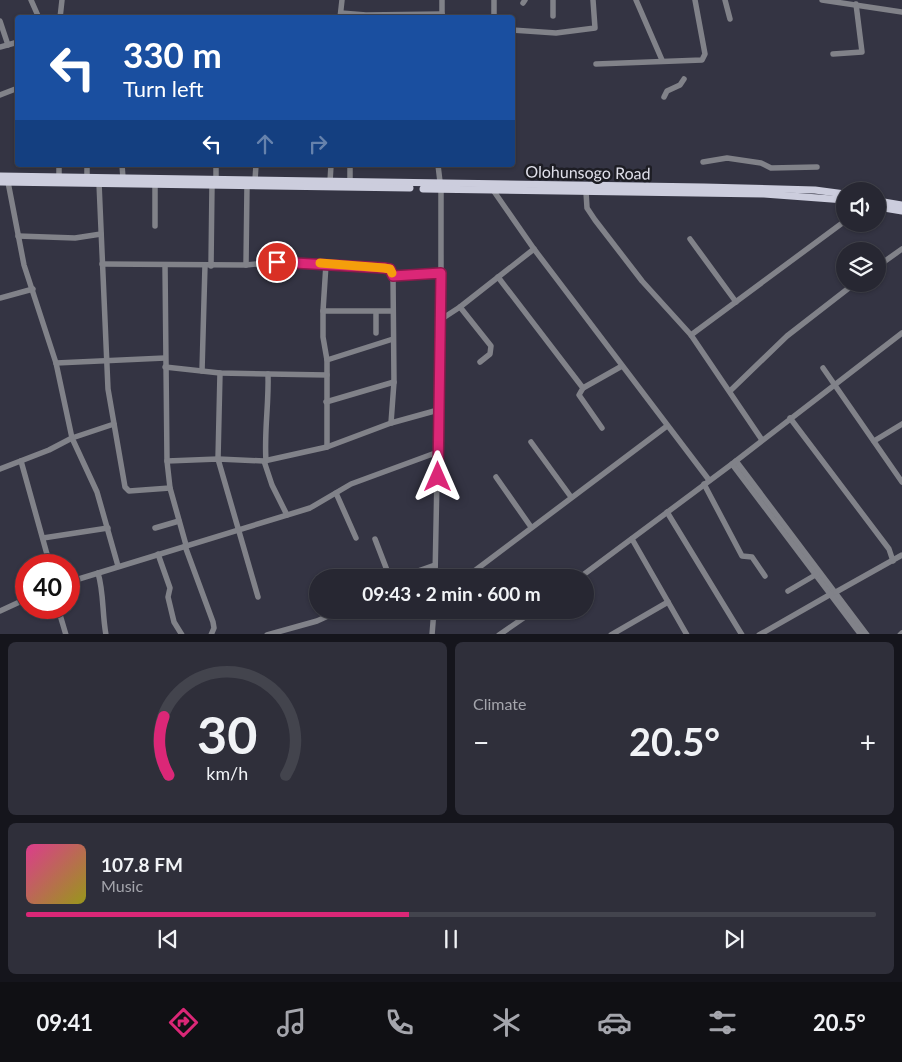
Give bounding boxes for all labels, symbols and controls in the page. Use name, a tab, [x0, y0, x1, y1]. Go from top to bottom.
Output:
text: 330 m	[123, 33, 222, 75]
icon: left	[40, 35, 105, 100]
text: Turn left	[123, 75, 204, 102]
icon: left	[198, 130, 226, 158]
icon: ahead	[251, 130, 279, 158]
icon: right	[304, 130, 332, 158]
street label: Olohunsogo Road	[525, 161, 651, 183]
map controls	[836, 182, 886, 292]
button: sound	[836, 182, 886, 232]
pin	[256, 241, 298, 283]
button: layers	[836, 242, 886, 292]
icon: arrive	[263, 248, 291, 276]
position arrow	[411, 450, 463, 502]
speed limit sign: 40	[15, 554, 80, 619]
text: 09:43 · 2 min · 600 m	[362, 582, 541, 605]
text: Climate	[473, 694, 526, 713]
text: 30	[197, 703, 258, 765]
text: 20.5°	[629, 718, 720, 764]
text: −	[473, 725, 489, 759]
text: +	[860, 725, 876, 759]
text: km/h	[207, 762, 248, 784]
text: 107.8 FM	[101, 853, 183, 876]
text: Music	[101, 876, 143, 895]
icon: previous	[154, 925, 182, 953]
icon: pause	[437, 925, 465, 953]
icon: next	[720, 925, 748, 953]
icon: directions	[166, 1005, 201, 1040]
icon: music	[274, 1005, 309, 1040]
icon: phone	[382, 1005, 417, 1040]
icon: climate	[489, 1005, 524, 1040]
icon: car	[597, 1005, 632, 1040]
icon: filters	[705, 1005, 740, 1040]
text: 09:41	[36, 1009, 93, 1036]
text: 20.5°	[813, 1009, 866, 1036]

